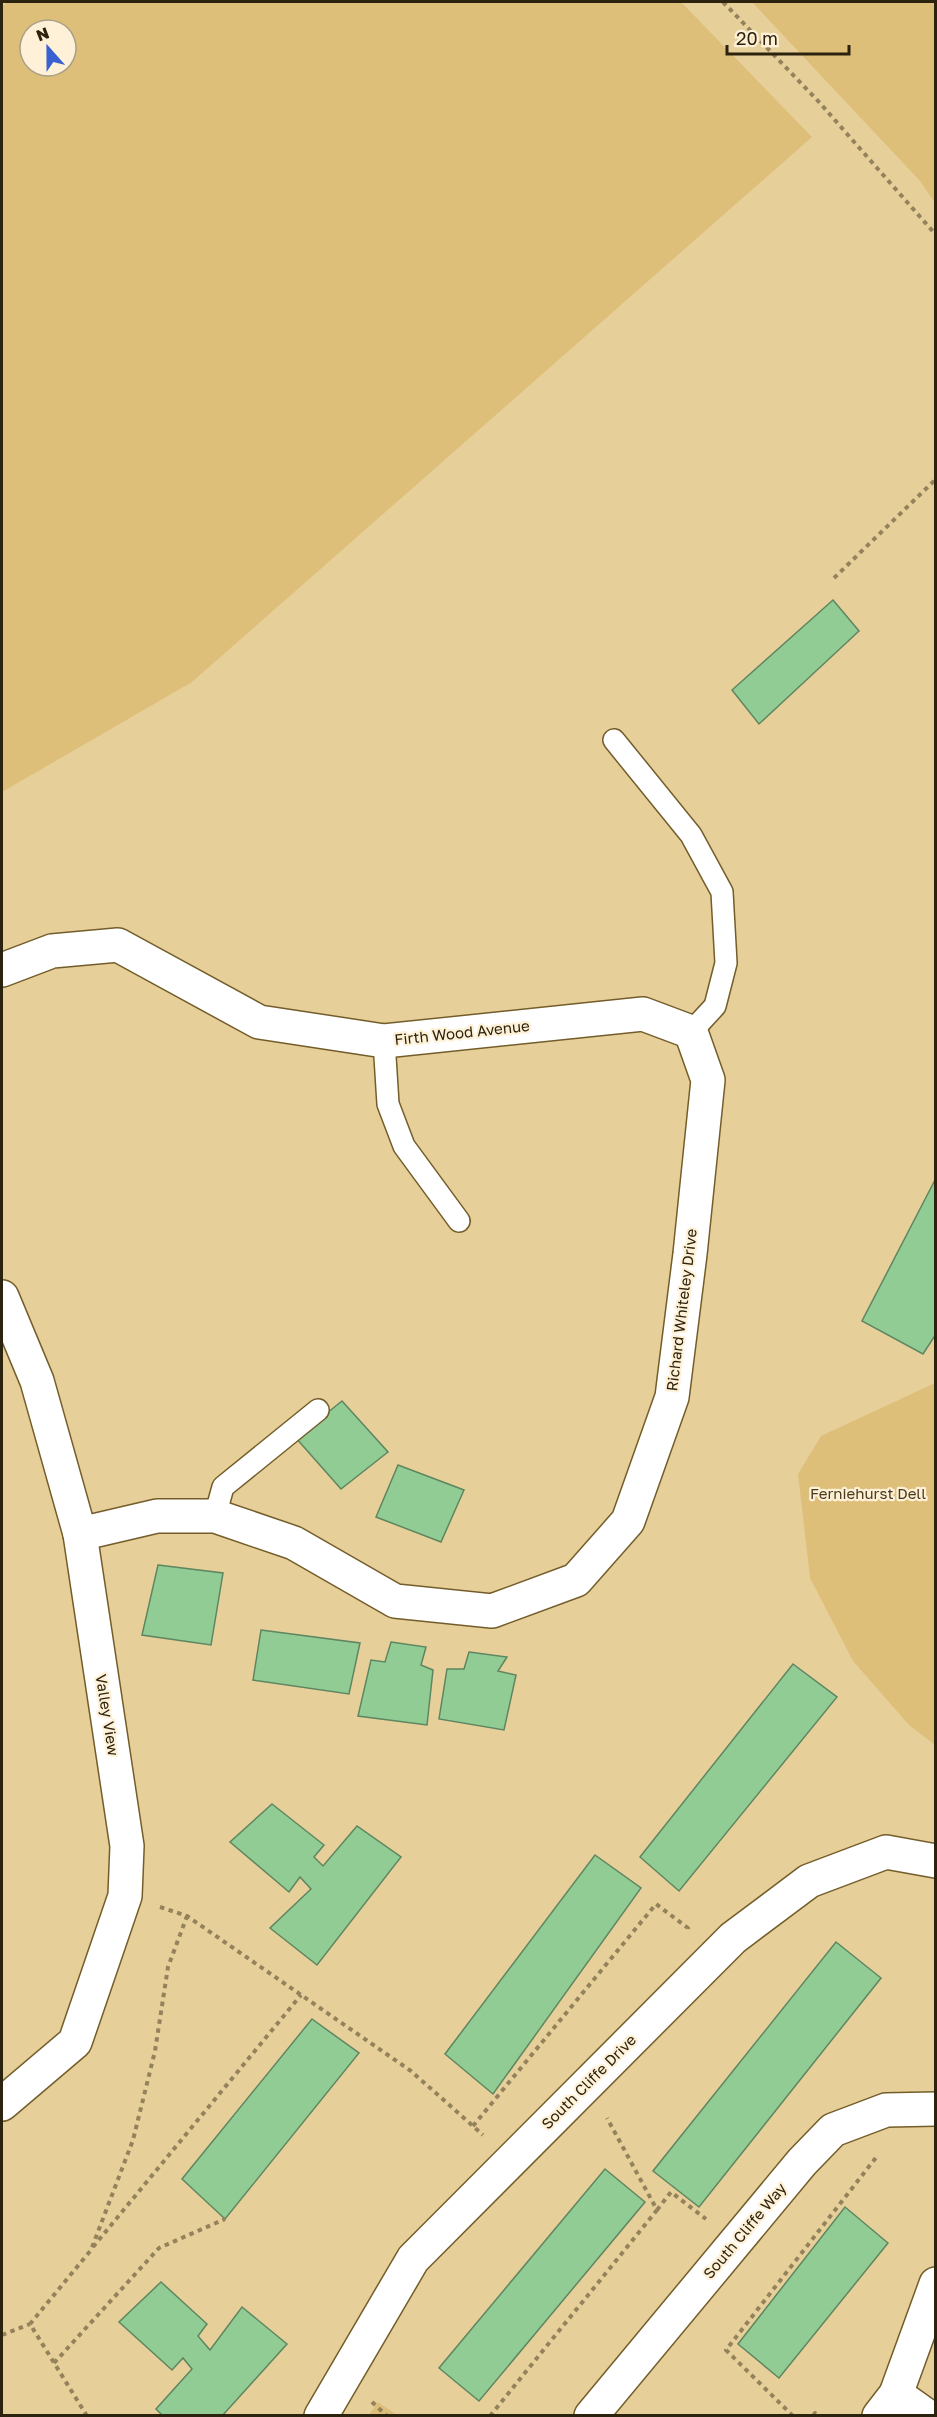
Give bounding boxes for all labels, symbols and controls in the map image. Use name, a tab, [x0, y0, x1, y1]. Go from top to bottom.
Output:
north arrow	[18, 18, 78, 78]
scale bar	[727, 18, 848, 56]
text: N	[33, 22, 52, 46]
text: 20 m	[736, 27, 778, 49]
street label: Firth Wood Avenue	[393, 1016, 531, 1048]
street label: Richard Whiteley Drive	[662, 1227, 700, 1392]
park label: Ferniehurst Dell	[810, 1484, 926, 1502]
street label: Valley View	[93, 1673, 123, 1757]
street label: South Cliffe Drive	[537, 2030, 639, 2132]
street label: South Cliffe Way	[699, 2178, 790, 2282]

